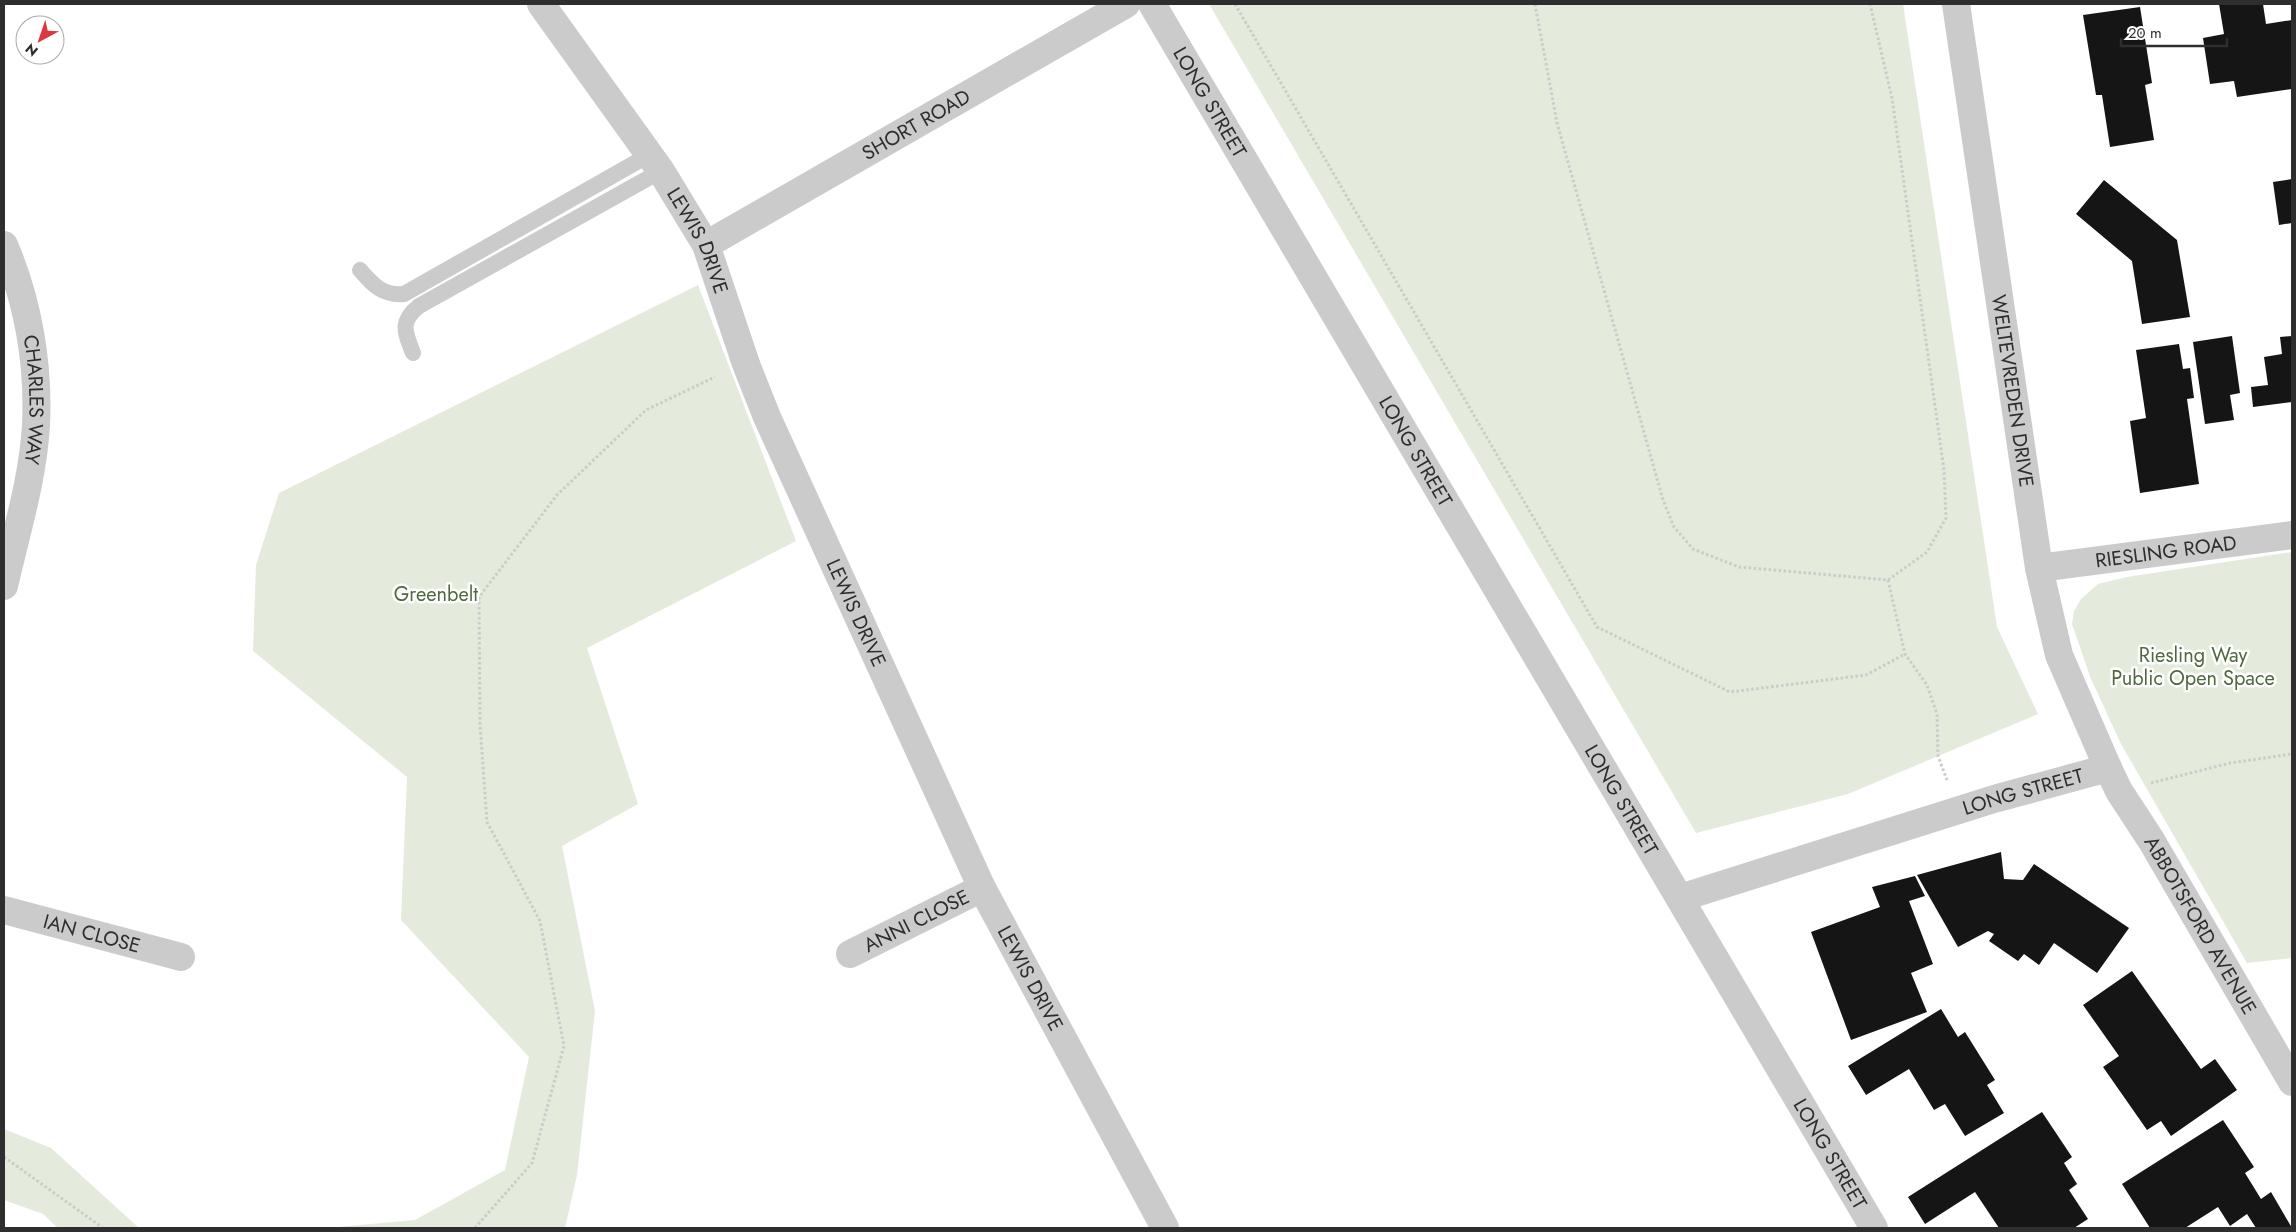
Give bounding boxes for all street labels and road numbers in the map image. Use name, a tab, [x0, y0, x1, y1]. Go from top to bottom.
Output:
street label: LONG STREET	[1166, 41, 1254, 164]
street label: SHORT ROAD	[856, 82, 976, 167]
street label: LEWIS DRIVE	[660, 182, 736, 298]
street label: WELTEVREDEN DRIVE	[1984, 293, 2041, 489]
street label: CHARLES WAY	[16, 333, 51, 467]
street label: LONG STREET	[1372, 390, 1460, 512]
street label: RIESLING ROAD	[2094, 528, 2238, 575]
street label: LEWIS DRIVE	[819, 554, 894, 671]
street label: LONG STREET	[1577, 739, 1666, 861]
street label: LONG STREET	[1959, 761, 2087, 823]
street label: ABBOTSFORD AVENUE	[2137, 830, 2264, 1020]
street label: ANNI CLOSE	[858, 882, 974, 960]
street label: IAN CLOSE	[40, 907, 144, 960]
street label: LEWIS DRIVE	[990, 920, 1071, 1036]
street label: LONG STREET	[1786, 1093, 1875, 1215]

